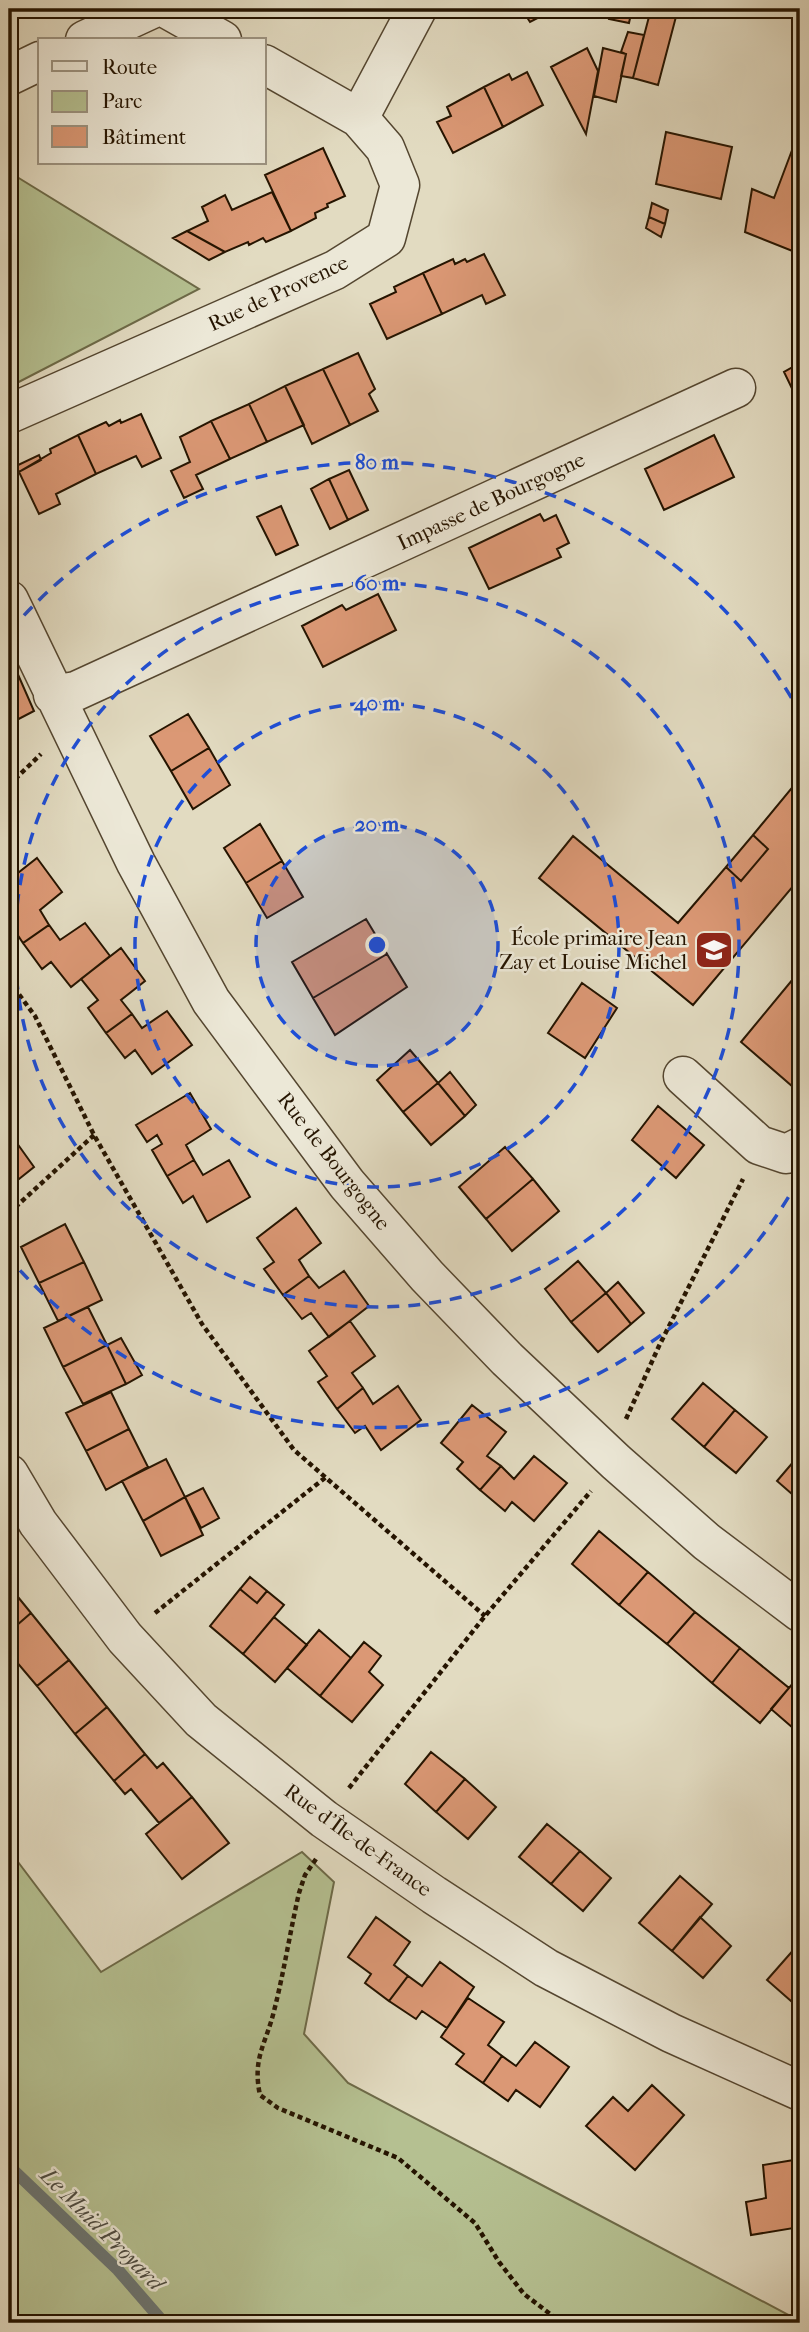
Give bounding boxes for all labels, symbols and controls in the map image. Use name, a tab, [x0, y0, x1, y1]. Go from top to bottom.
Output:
legend	[38, 38, 266, 164]
text: Route	[102, 55, 157, 79]
text: Parc	[102, 89, 142, 113]
text: Bâtiment	[102, 125, 187, 149]
street label: Rue de Provence	[204, 250, 352, 336]
street label: Impasse de Bourgogne	[394, 447, 588, 555]
text: 80 m	[355, 450, 400, 474]
text: 60 m	[355, 571, 400, 595]
text: 40 m	[353, 691, 401, 716]
text: 20 m	[355, 812, 400, 836]
place label: École primaire Jean Zay et Louise Michel	[499, 926, 687, 974]
school or university icon: École primaire Jean Zay et Louise Michel	[693, 929, 735, 971]
centre of rings	[365, 933, 389, 957]
street label: Rue de Bourgogne	[273, 1087, 395, 1235]
street label: Rue d'Île-de-France	[280, 1779, 436, 1901]
water label: Le Muid Proyard	[33, 2160, 172, 2299]

